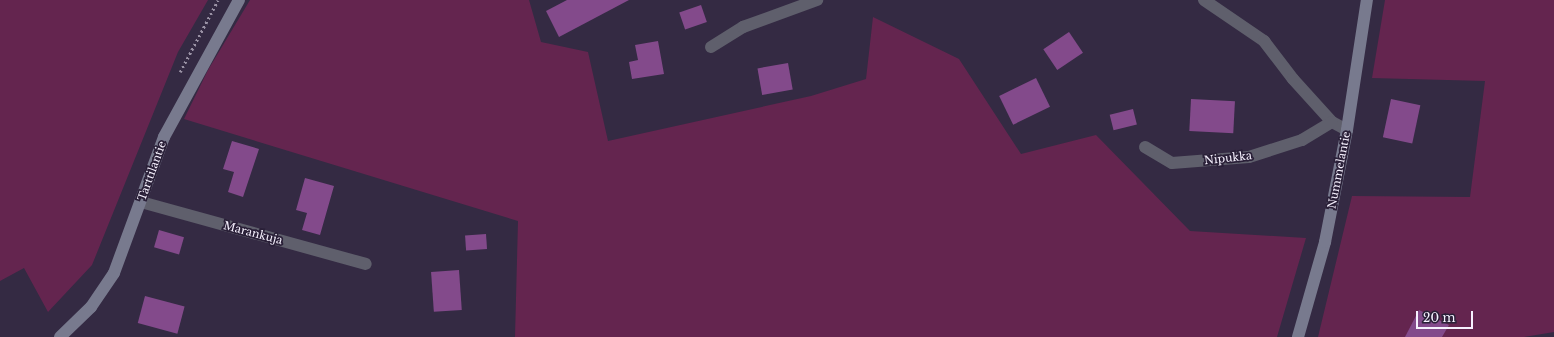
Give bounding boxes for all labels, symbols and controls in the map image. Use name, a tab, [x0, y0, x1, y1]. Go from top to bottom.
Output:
street label: Nummelantie	[1325, 130, 1353, 210]
street label: Tarttilantie	[135, 139, 169, 203]
street label: Nipukka	[1203, 149, 1253, 167]
street label: Marankuja	[222, 219, 284, 247]
scale bar	[1418, 303, 1475, 329]
text: 20 m	[1423, 310, 1455, 325]

